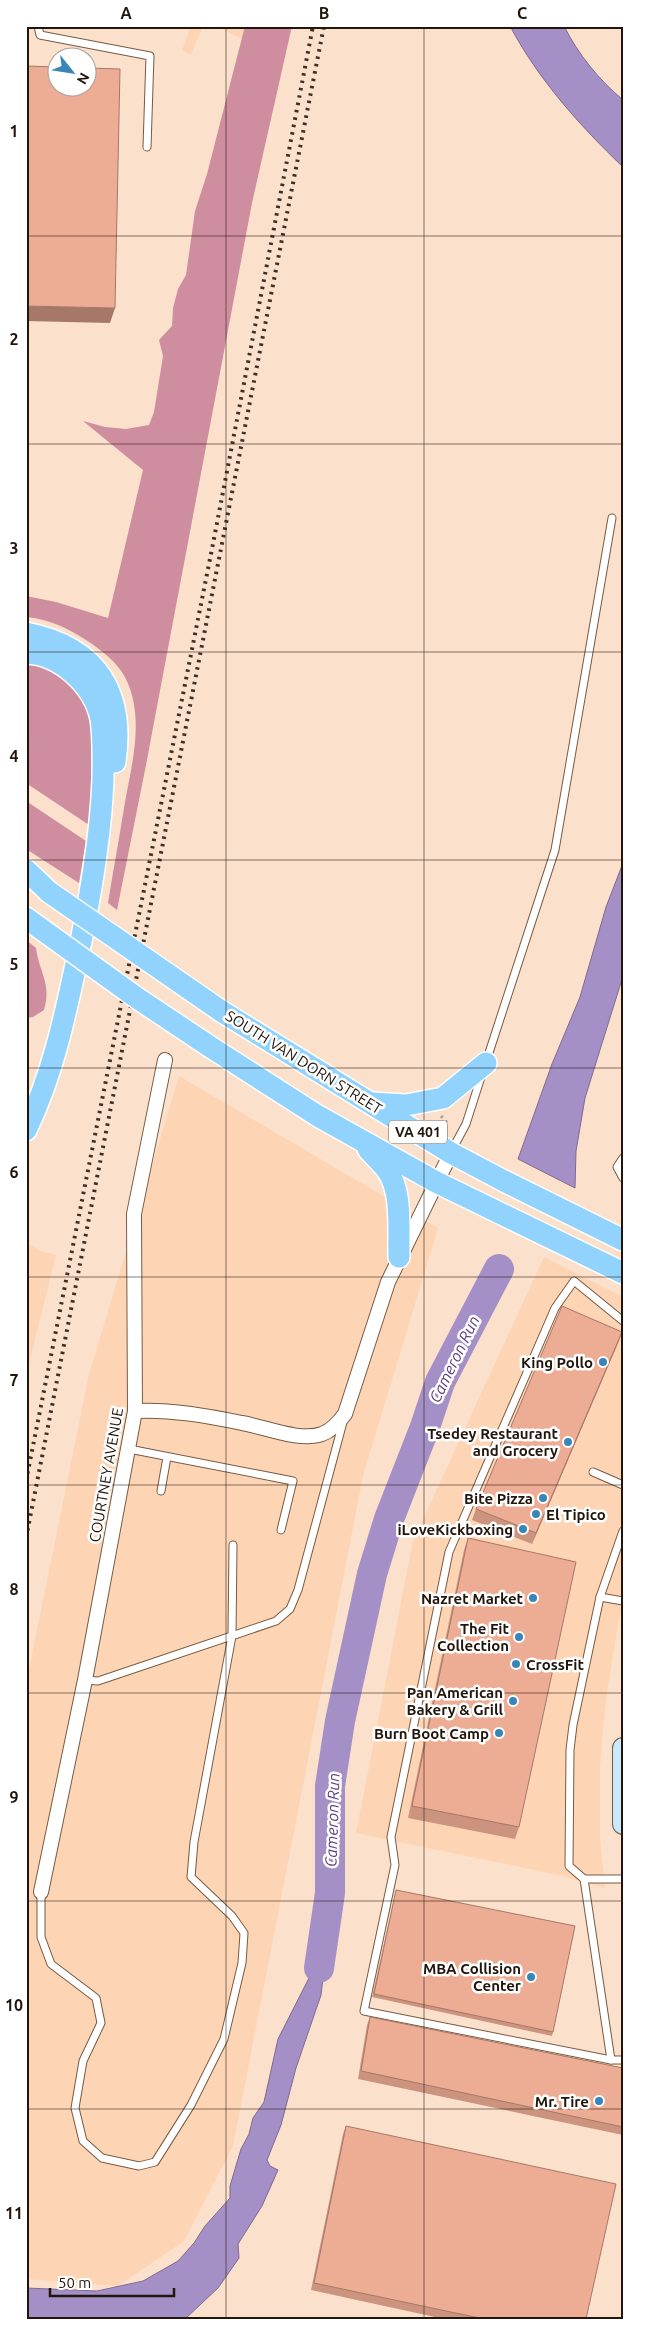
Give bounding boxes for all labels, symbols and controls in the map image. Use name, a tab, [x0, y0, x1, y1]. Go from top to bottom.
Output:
text: A	[120, 4, 132, 22]
text: B	[319, 4, 329, 22]
text: C	[517, 4, 527, 22]
north arrow	[48, 48, 98, 98]
text: N	[74, 70, 93, 87]
text: 1	[9, 122, 19, 140]
text: 2	[9, 330, 19, 348]
text: 3	[9, 539, 19, 557]
text: 4	[9, 747, 19, 765]
text: 5	[9, 955, 19, 973]
street label: SOUTH VAN DORN STREET	[223, 1007, 386, 1118]
road number: VA 401	[389, 1120, 447, 1144]
text: 6	[9, 1163, 19, 1181]
water label: Cameron Run	[425, 1313, 483, 1405]
place label: King Pollo	[521, 1354, 593, 1371]
marker: King Pollo	[597, 1356, 609, 1368]
text: 7	[9, 1371, 19, 1389]
street label: COURTNEY AVENUE	[86, 1406, 126, 1544]
place label: Tsedey Restaurant and Grocery	[427, 1425, 559, 1459]
marker: Tsedey Restaurant and Grocery	[562, 1436, 574, 1448]
place label: Bite Pizza	[464, 1490, 533, 1507]
marker: Bite Pizza	[537, 1492, 549, 1504]
place label: El Tipico	[546, 1506, 606, 1523]
marker: El Tipico	[530, 1508, 542, 1520]
place label: iLoveKickboxing	[397, 1521, 513, 1538]
marker: iLoveKickboxing	[517, 1523, 529, 1535]
text: 8	[9, 1580, 19, 1598]
place label: Nazret Market	[421, 1590, 524, 1607]
marker: Nazret Market	[527, 1592, 539, 1604]
place label: The Fit Collection	[437, 1620, 510, 1654]
marker: The Fit Collection	[513, 1631, 525, 1643]
place label: CrossFit	[526, 1656, 584, 1673]
marker: CrossFit	[510, 1658, 522, 1670]
place label: Pan American Bakery & Grill	[406, 1684, 503, 1718]
marker: Pan American Bakery & Grill	[507, 1695, 519, 1707]
place label: Burn Boot Camp	[374, 1725, 489, 1742]
marker: Burn Boot Camp	[493, 1727, 505, 1739]
water label: Cameron Run	[321, 1773, 343, 1867]
text: 9	[9, 1788, 19, 1806]
place label: MBA Collision Center	[423, 1960, 522, 1994]
marker: MBA Collision Center	[525, 1971, 537, 1983]
text: 10	[5, 1996, 23, 2014]
place label: Mr. Tire	[535, 2093, 589, 2110]
marker: Mr. Tire	[593, 2095, 605, 2107]
text: 11	[5, 2204, 23, 2222]
scale bar	[50, 2265, 174, 2297]
text: 50 m	[58, 2274, 91, 2291]

